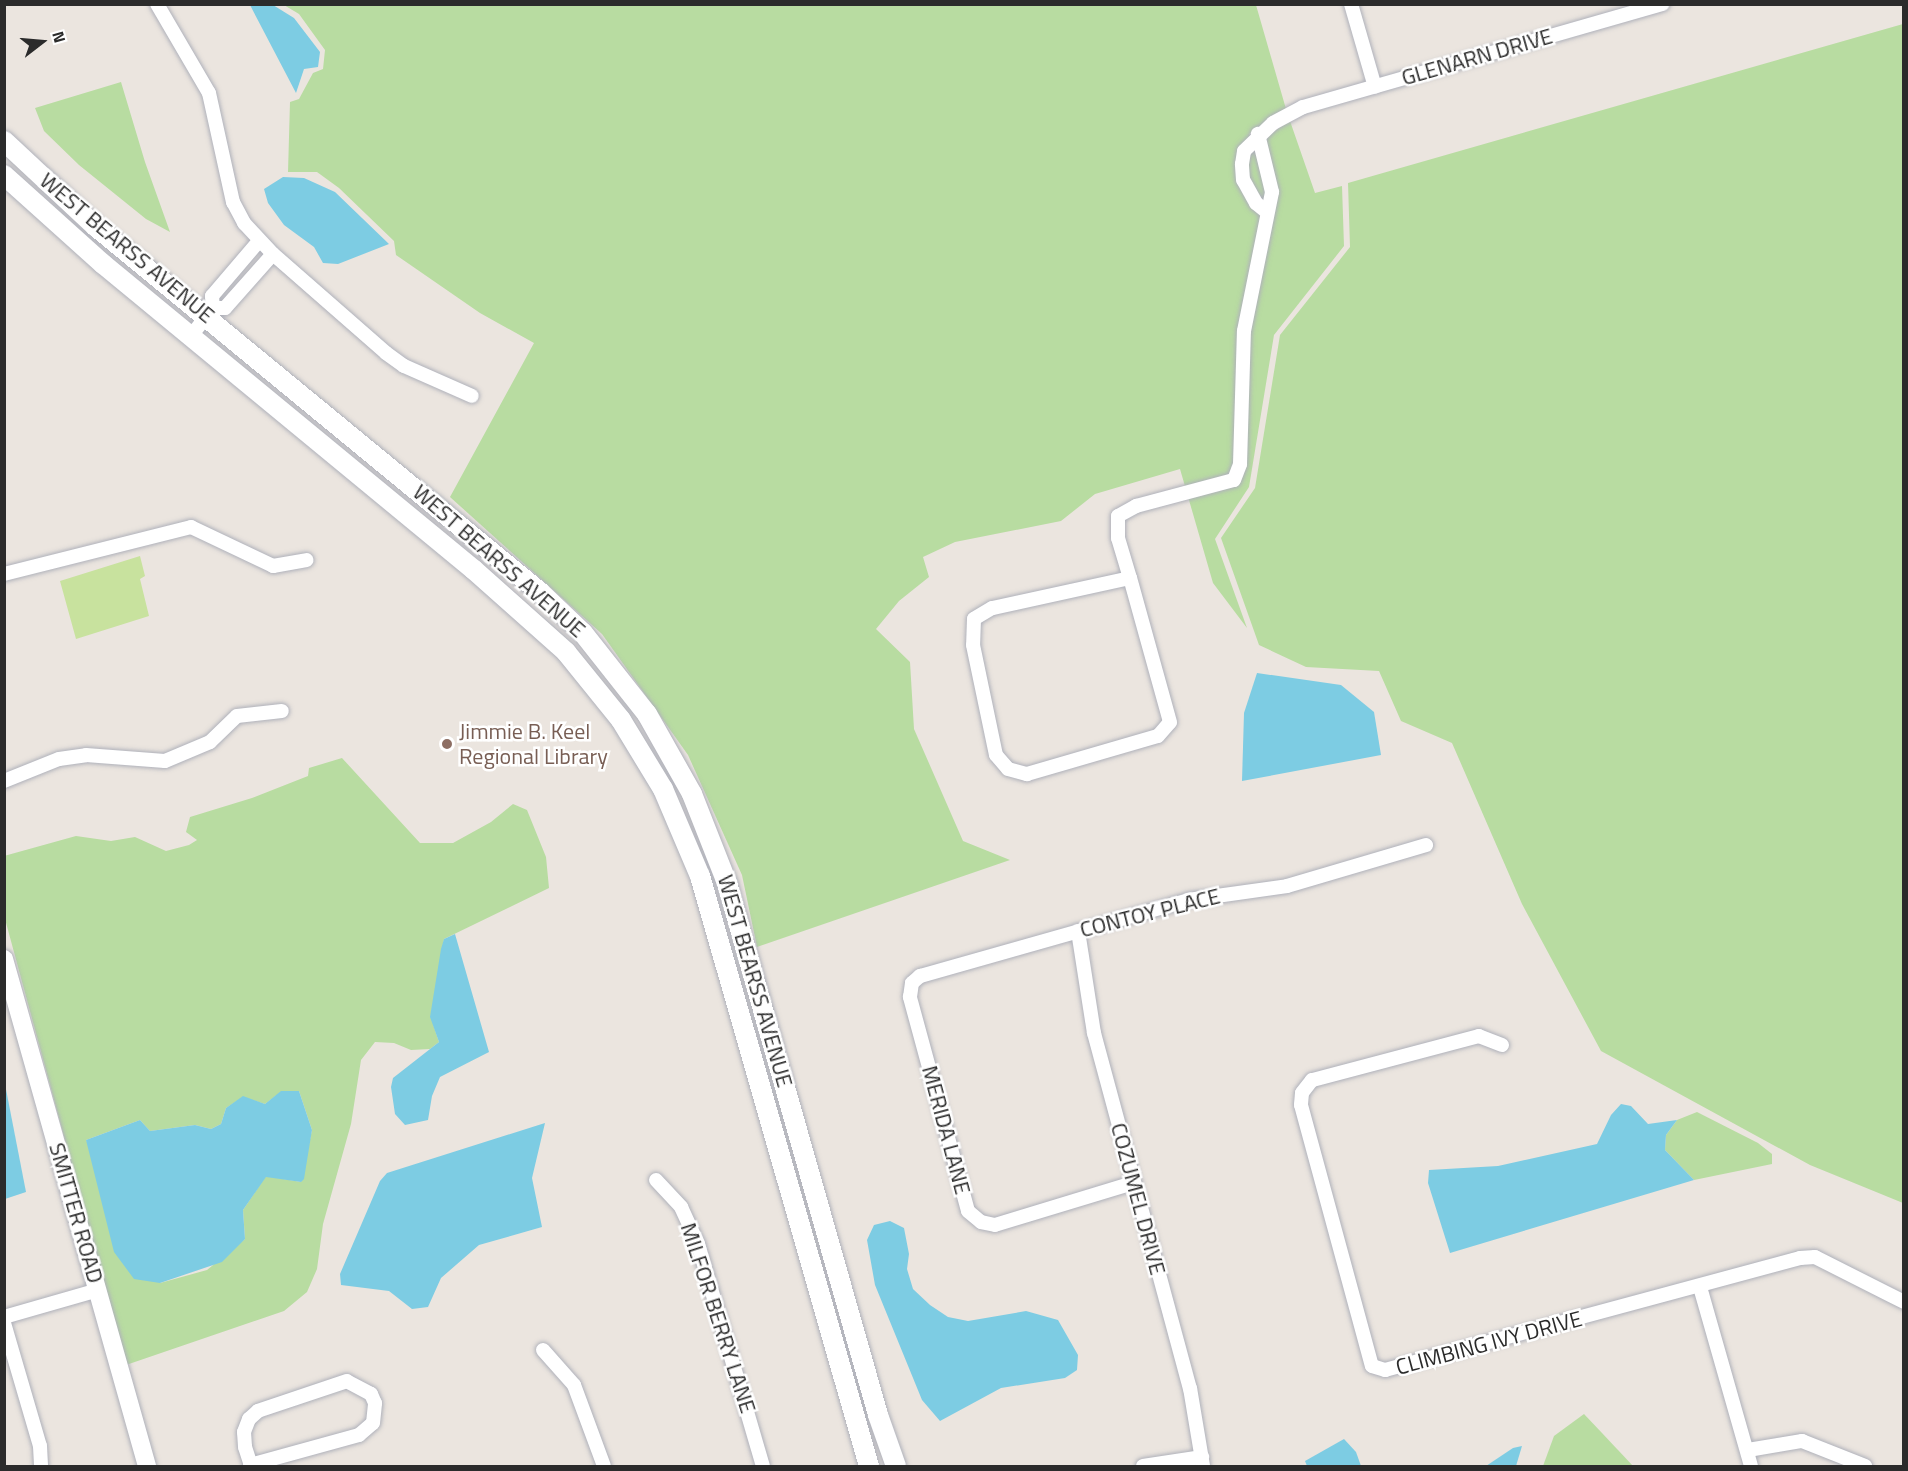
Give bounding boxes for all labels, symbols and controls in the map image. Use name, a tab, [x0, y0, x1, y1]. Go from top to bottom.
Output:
north arrow	[12, 12, 72, 72]
street label: GLENARN DRIVE	[1399, 23, 1555, 91]
text: N	[46, 28, 72, 46]
street label: WEST BEARSS AVENUE	[34, 167, 220, 329]
street label: WEST BEARSS AVENUE	[407, 479, 591, 643]
place label: Jimmie B. Keel Regional Library	[459, 718, 608, 770]
marker: Jimmie B. Keel Regional Library	[440, 737, 454, 751]
street label: WEST BEARSS AVENUE	[712, 872, 798, 1090]
street label: CONTOY PLACE	[1077, 883, 1223, 943]
street label: MERIDA LANE	[916, 1063, 976, 1197]
street label: COZUMEL DRIVE	[1105, 1120, 1171, 1278]
street label: SMITTER ROAD	[43, 1140, 109, 1286]
street label: MILFOR BERRY LANE	[675, 1220, 761, 1416]
street label: CLIMBING IVY DRIVE	[1393, 1305, 1585, 1381]

